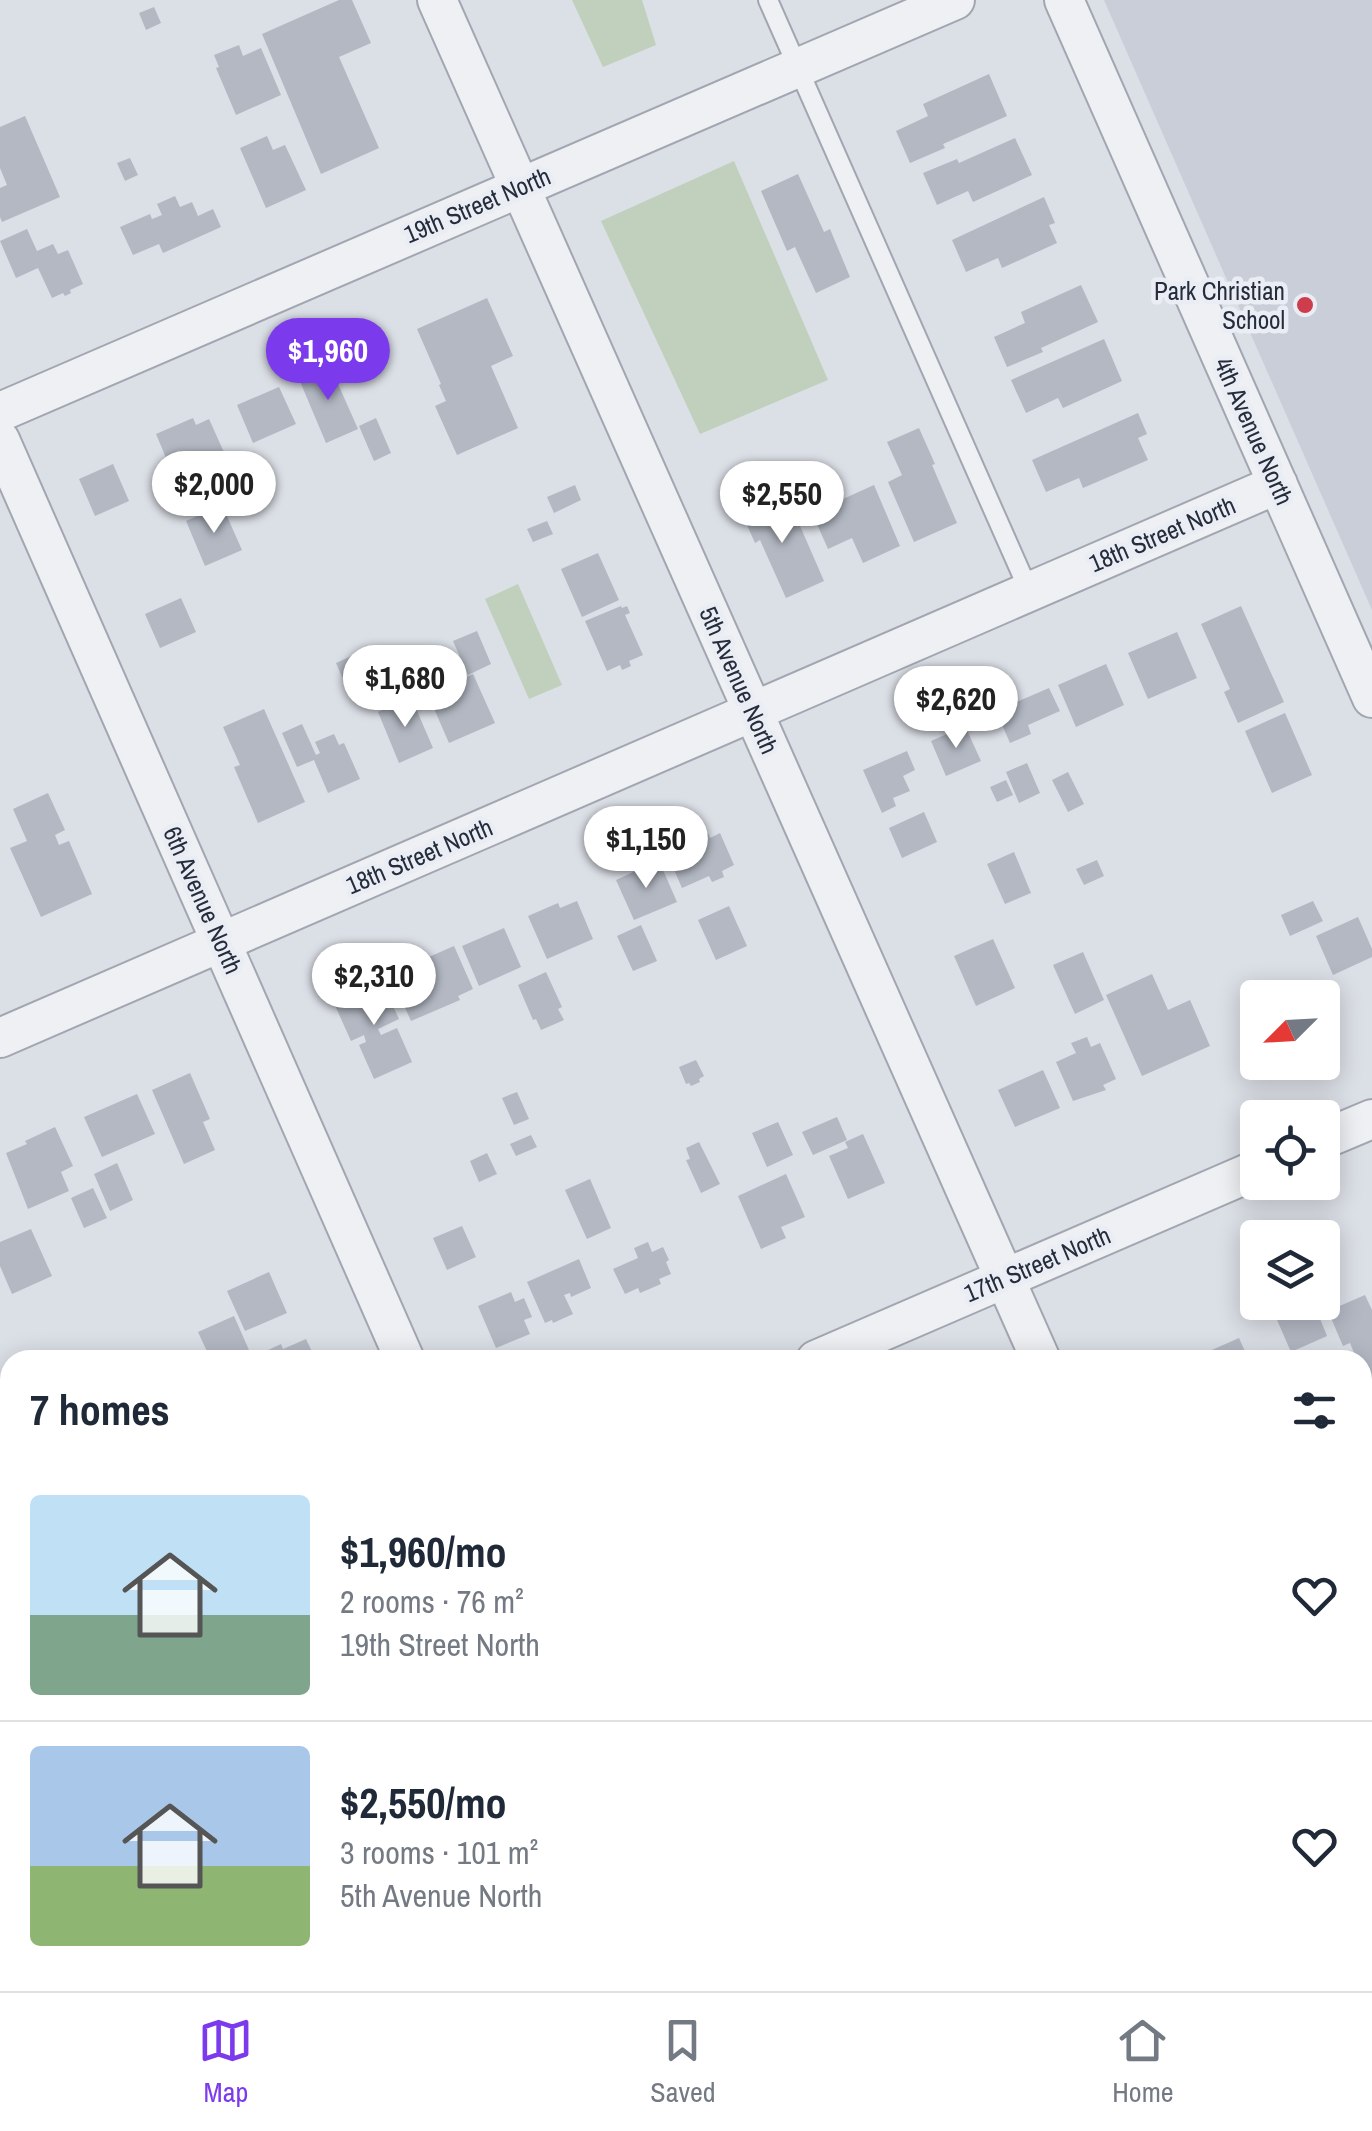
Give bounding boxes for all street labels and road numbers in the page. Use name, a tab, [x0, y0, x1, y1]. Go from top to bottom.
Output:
street label: 19th Street North	[398, 159, 556, 251]
street label: 4th Avenue North	[1206, 352, 1302, 510]
street label: 18th Street North	[1083, 488, 1241, 580]
street label: 5th Avenue North	[691, 601, 787, 759]
street label: 18th Street North	[340, 810, 498, 902]
street label: 6th Avenue North	[155, 821, 251, 979]
street label: 17th Street North	[958, 1218, 1116, 1310]

